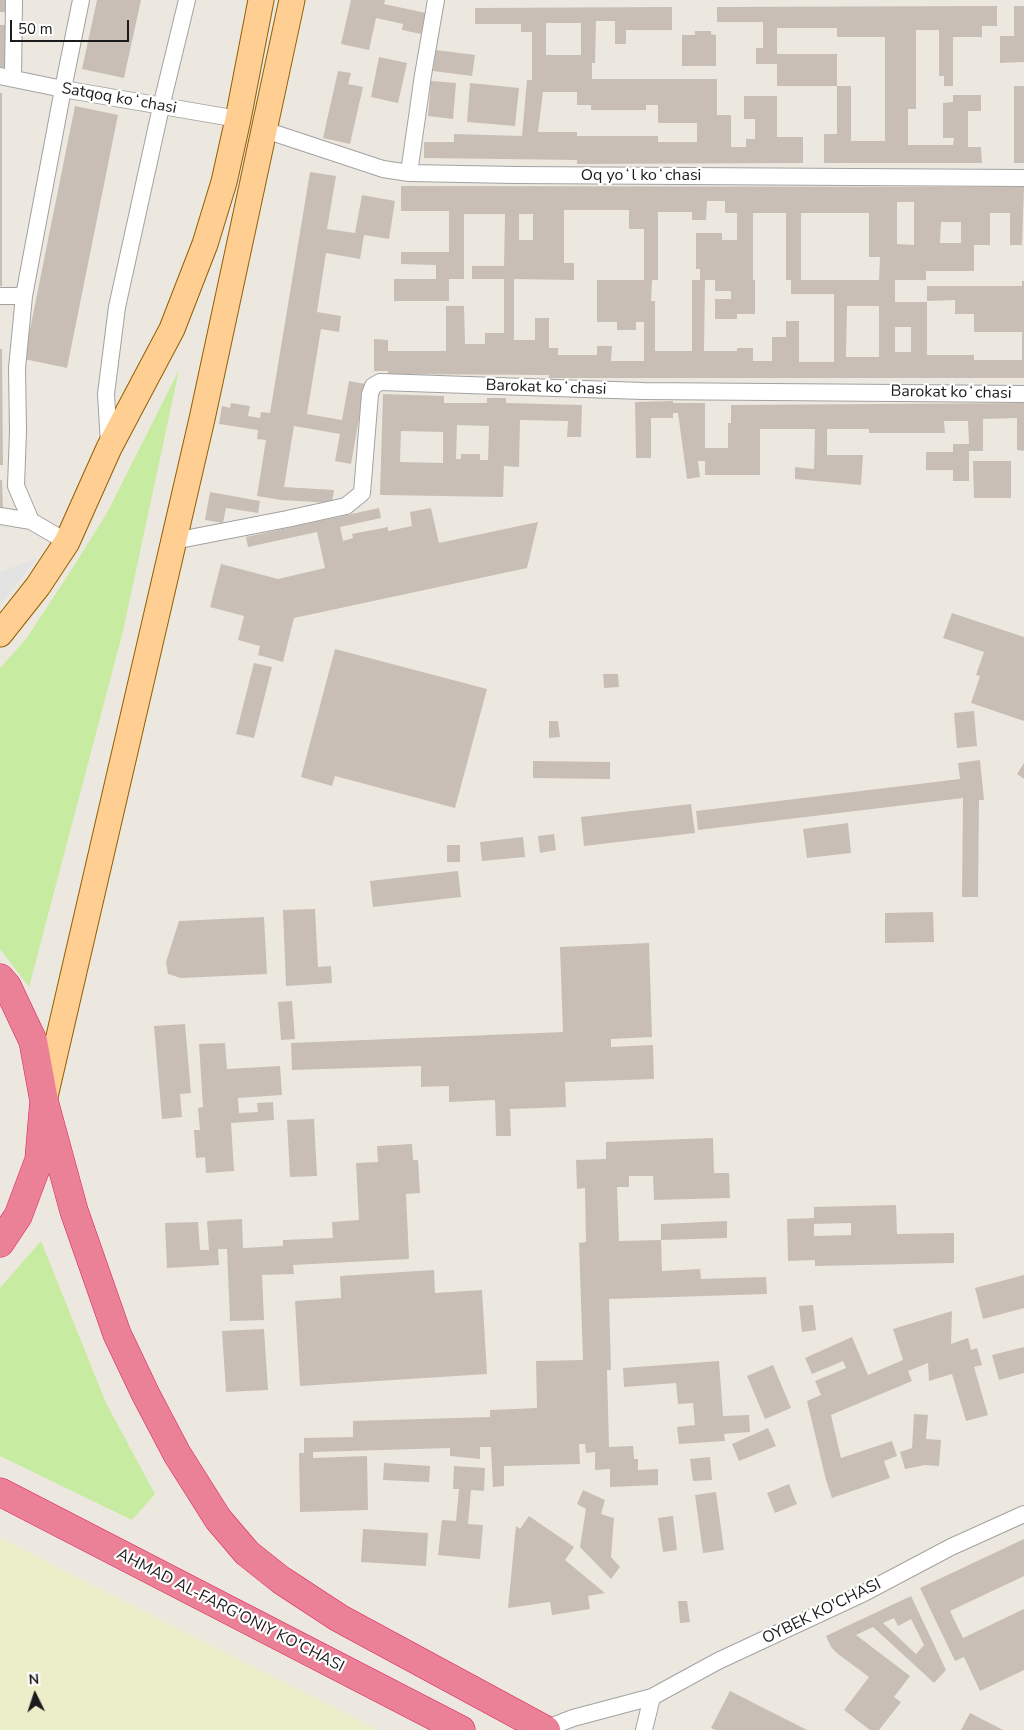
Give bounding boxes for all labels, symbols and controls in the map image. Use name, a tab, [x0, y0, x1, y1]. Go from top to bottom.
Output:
scale bar	[12, 10, 131, 42]
text: 50 m	[18, 19, 53, 39]
street label: Satqoq koʻchasi	[60, 79, 178, 119]
street label: Oq yoʻl koʻchasi	[581, 166, 701, 186]
street label: Barokat koʻchasi	[485, 376, 607, 400]
street label: Barokat koʻchasi	[890, 382, 1012, 404]
street label: AHMAD AL-FARG'ONIY KO'CHASI	[113, 1545, 347, 1677]
street label: OYBEK KO'CHASI	[760, 1575, 884, 1649]
north arrow	[10, 1670, 60, 1720]
text: N	[28, 1670, 40, 1689]

